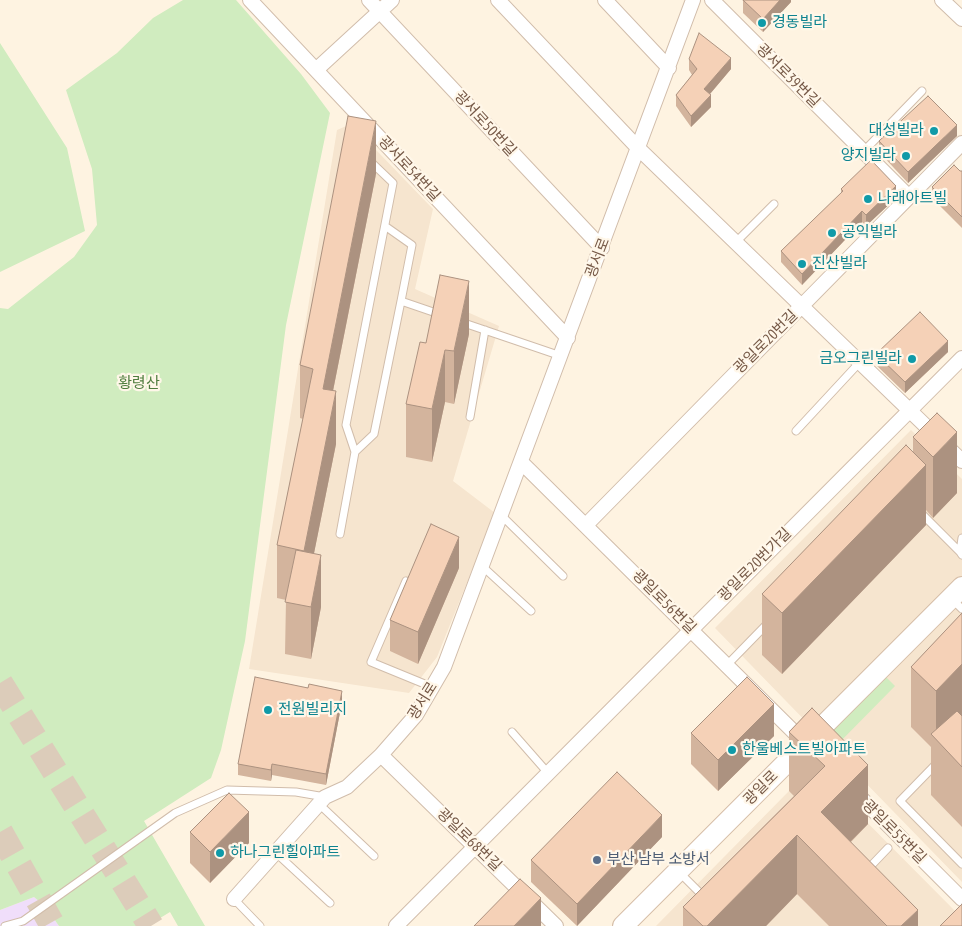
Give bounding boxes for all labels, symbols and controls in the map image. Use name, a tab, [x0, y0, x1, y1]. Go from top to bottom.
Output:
place label: 경동빌라	[772, 14, 827, 32]
marker: 경동빌라	[756, 17, 768, 29]
street label: 광서로39번길	[752, 40, 824, 112]
street label: 광서로50번길	[450, 88, 520, 160]
place label: 대성빌라	[869, 122, 924, 140]
marker: 대성빌라	[928, 125, 940, 137]
street label: 광서로54번길	[374, 133, 444, 205]
place label: 양지빌라	[841, 147, 896, 165]
marker: 양지빌라	[900, 150, 912, 162]
place label: 나래아트빌	[878, 190, 947, 208]
marker: 나래아트빌	[862, 193, 874, 205]
place label: 공익빌라	[842, 224, 897, 242]
marker: 공익빌라	[826, 227, 838, 239]
street label: 광서로	[582, 235, 614, 281]
place label: 진산빌라	[812, 255, 867, 273]
marker: 진산빌라	[796, 258, 808, 270]
street label: 광일로20번길	[730, 306, 802, 378]
place label: 금오그린빌라	[819, 350, 902, 368]
marker: 금오그린빌라	[906, 353, 918, 365]
park label: 황령산	[118, 375, 160, 393]
street label: 광일로20번가길	[715, 525, 795, 605]
street label: 광일로56번길	[628, 566, 700, 638]
street label: 광서로	[404, 679, 442, 723]
place label: 전원빌리지	[278, 701, 347, 719]
marker: 전원빌리지	[262, 704, 274, 716]
place label: 한울베스트빌아파트	[742, 741, 866, 759]
marker: 한울베스트빌아파트	[726, 744, 738, 756]
street label: 광일로	[740, 767, 782, 809]
street label: 광일로55번길	[858, 796, 930, 868]
street label: 광일로68번길	[433, 805, 505, 875]
place label: 하나그린힐아파트	[230, 844, 340, 862]
marker: 하나그린힐아파트	[214, 847, 226, 859]
place label: 부산 남부 소방서	[607, 851, 710, 869]
marker: 부산 남부 소방서	[591, 854, 603, 866]

